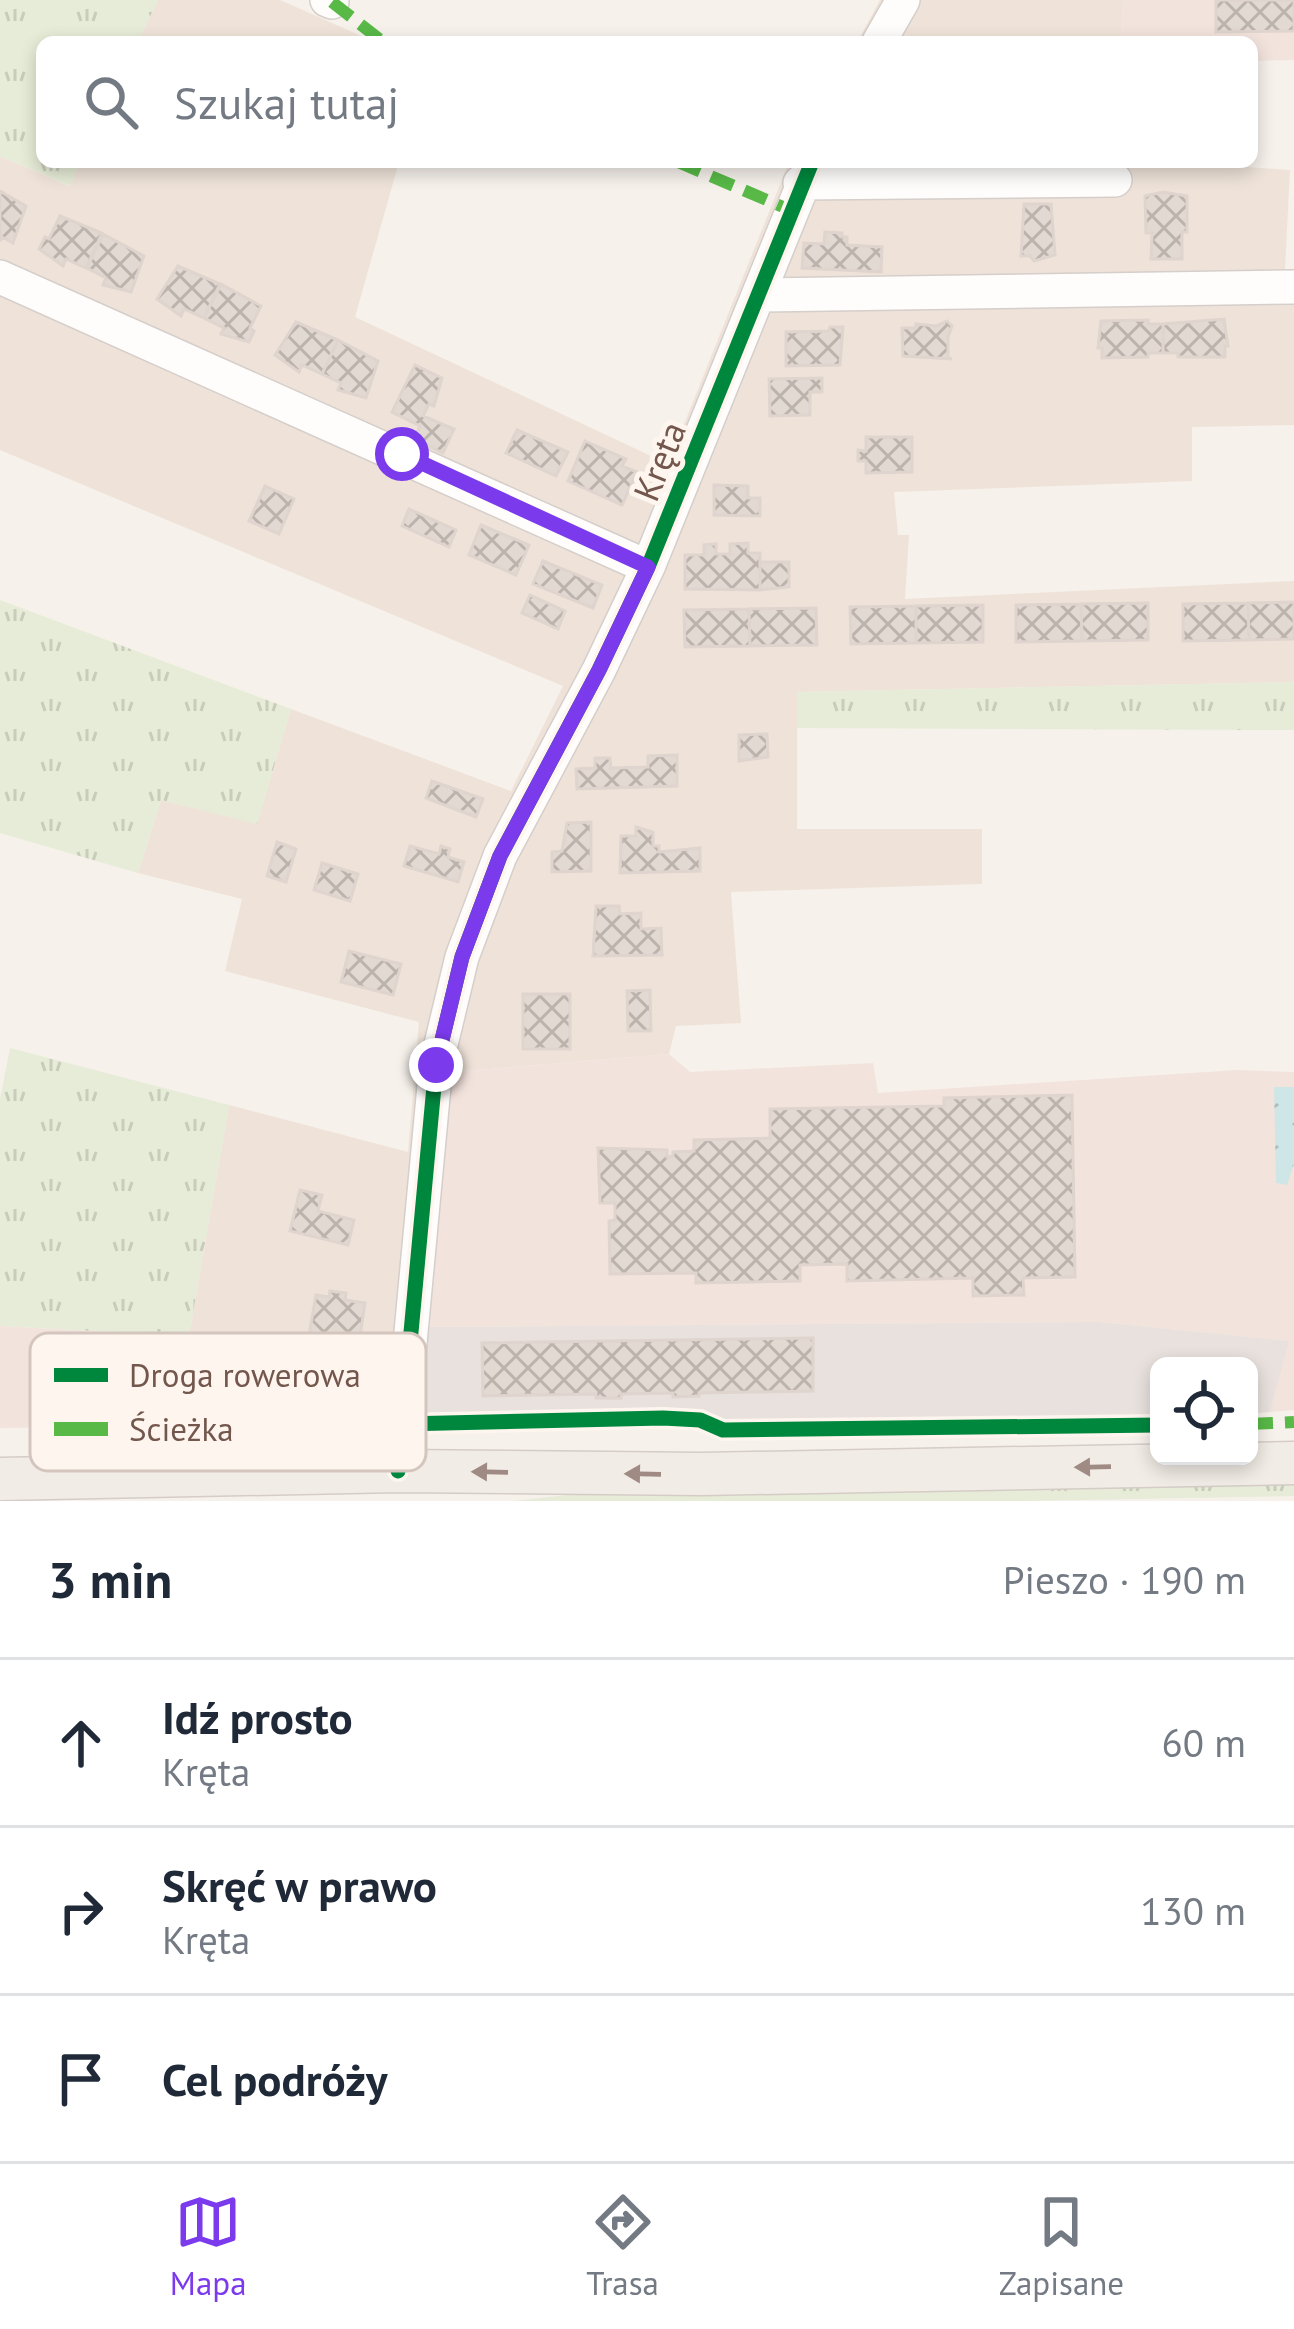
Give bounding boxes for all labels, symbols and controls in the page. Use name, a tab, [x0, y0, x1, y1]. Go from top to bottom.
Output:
search box	[36, 36, 1258, 168]
icon: search	[78, 69, 144, 135]
text: Szukaj tutaj	[174, 73, 399, 131]
street label: Kręta	[622, 414, 696, 508]
route start	[375, 427, 429, 481]
route end	[409, 1038, 463, 1092]
legend	[30, 1333, 426, 1471]
text: Droga rowerowa	[129, 1353, 361, 1396]
map controls	[1150, 1357, 1258, 1465]
button: locate	[1150, 1357, 1258, 1465]
text: Ścieżka	[129, 1407, 234, 1450]
one-way arrow	[1073, 1458, 1111, 1477]
one-way arrow	[470, 1462, 508, 1482]
one-way arrow	[623, 1464, 661, 1483]
text: 3 min	[48, 1546, 172, 1612]
text: Pieszo · 190 m	[1003, 1554, 1246, 1605]
text: Idź prosto	[162, 1688, 353, 1746]
icon: ahead	[48, 1710, 114, 1776]
text: 60 m	[1161, 1717, 1246, 1768]
text: Kręta	[162, 1746, 250, 1797]
text: Skręć w prawo	[162, 1856, 437, 1914]
icon: right	[48, 1878, 114, 1944]
text: 130 m	[1140, 1885, 1246, 1936]
text: Kręta	[162, 1914, 250, 1965]
icon: arrive	[48, 2046, 114, 2112]
text: Cel podróży	[162, 2050, 387, 2108]
tab: Mapa	[170, 2189, 247, 2304]
tab: Trasa	[586, 2189, 659, 2304]
tab: Zapisane	[999, 2189, 1124, 2304]

